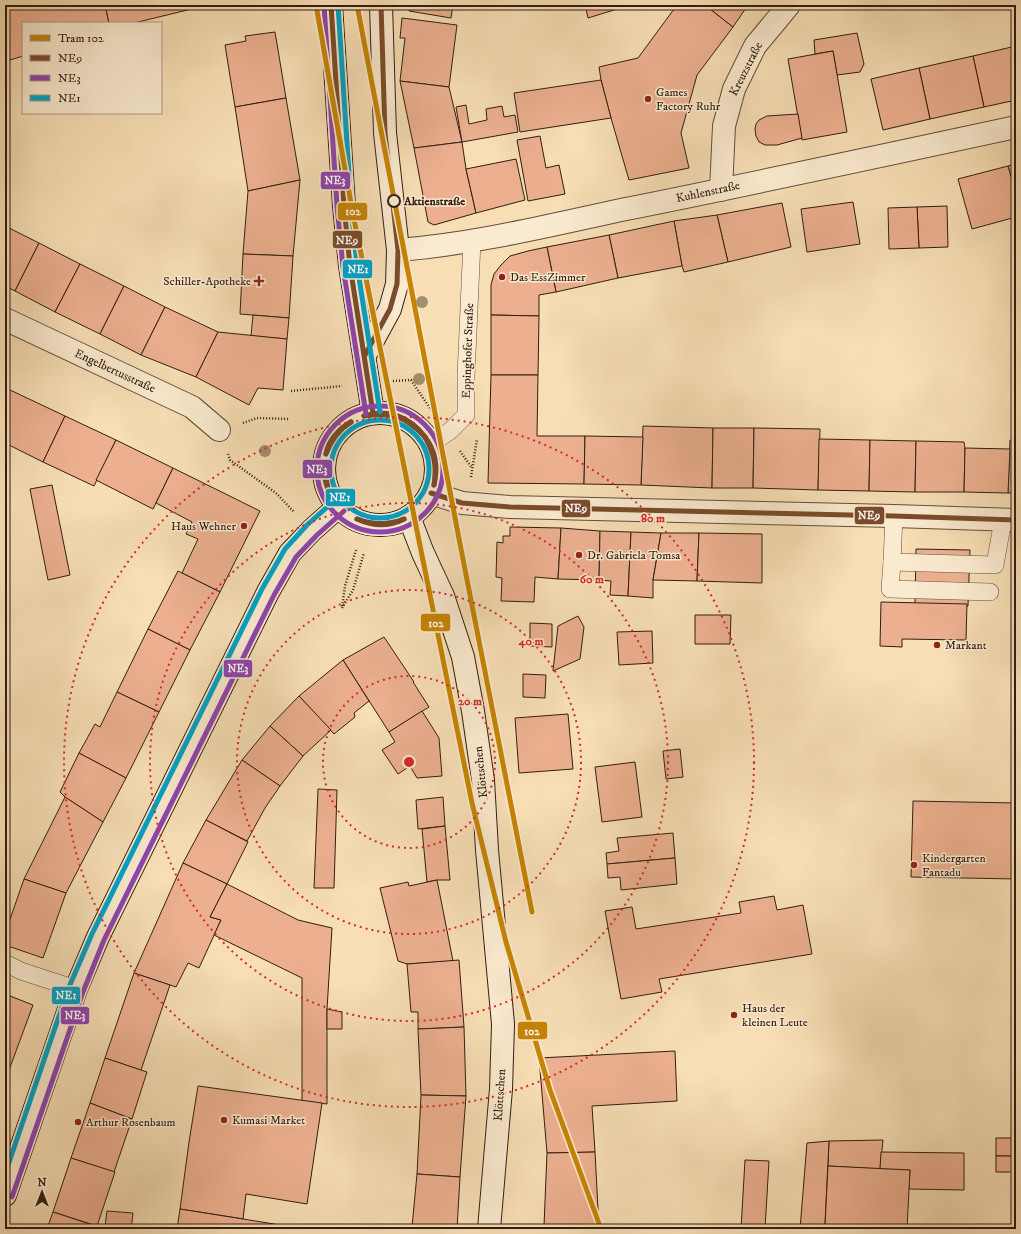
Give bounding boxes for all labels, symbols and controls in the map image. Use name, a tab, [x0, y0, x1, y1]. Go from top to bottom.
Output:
legend	[22, 22, 162, 114]
text: Tram 102	[58, 31, 104, 46]
street label: Kreuzstraße	[726, 40, 766, 98]
text: NE9	[58, 51, 82, 66]
text: NE3	[58, 71, 81, 86]
place label: Games Factory Ruhr	[656, 85, 721, 114]
text: NE1	[58, 91, 81, 106]
marker: Games Factory Ruhr	[643, 94, 653, 104]
line badge: NE3	[320, 171, 351, 190]
text: NE3	[325, 174, 345, 188]
street label: Kuhlenstraße	[675, 178, 741, 206]
marker: Aktienstraße	[387, 194, 401, 208]
place label: Aktienstraße	[403, 194, 465, 209]
line badge: 102	[337, 202, 368, 221]
text: 102	[345, 205, 361, 219]
line badge: NE9	[332, 230, 363, 249]
text: NE9	[336, 234, 359, 248]
line badge: NE1	[342, 259, 373, 279]
text: NE1	[348, 263, 368, 277]
place label: Das EssZimmer	[510, 270, 586, 285]
marker: Das EssZimmer	[497, 272, 507, 282]
place label: Schiller-Apotheke	[163, 274, 251, 289]
marker: Schiller-Apotheke	[254, 276, 264, 286]
street label: Eppinghofer Straße	[459, 303, 477, 399]
street label: Engelbertusstraße	[72, 346, 158, 396]
line badge: NE3	[302, 459, 333, 479]
text: NE3	[307, 463, 327, 477]
line badge: NE1	[325, 488, 356, 507]
text: NE1	[330, 491, 350, 505]
line badge: NE9	[561, 499, 591, 518]
text: NE9	[565, 502, 588, 516]
line badge: NE9	[854, 506, 885, 525]
text: NE9	[858, 509, 881, 523]
text: 80 m	[641, 511, 665, 526]
place label: Haus Wehner	[171, 519, 237, 534]
marker: Haus Wehner	[239, 521, 249, 531]
place label: Dr. Gabriela Tomsa	[587, 548, 681, 563]
marker: Dr. Gabriela Tomsa	[574, 550, 584, 560]
text: 60 m	[580, 572, 604, 587]
line badge: 102	[420, 613, 451, 632]
text: 102	[428, 617, 444, 631]
text: 40 m	[518, 634, 543, 649]
place label: Markant	[945, 638, 987, 653]
marker: Markant	[932, 640, 942, 650]
line badge: NE3	[223, 659, 253, 678]
text: NE3	[228, 662, 248, 676]
text: 20 m	[458, 694, 482, 709]
street label: Klöttschen	[471, 745, 491, 799]
centre of rings	[402, 755, 416, 769]
place label: Kindergarten Fantadu	[922, 851, 986, 880]
marker: Kindergarten Fantadu	[909, 860, 919, 870]
line badge: NE1	[51, 986, 81, 1005]
text: NE1	[56, 989, 76, 1003]
place label: Haus der kleinen Leute	[742, 1001, 808, 1030]
line badge: NE3	[60, 1006, 90, 1025]
text: NE3	[65, 1009, 85, 1023]
marker: Haus der kleinen Leute	[729, 1010, 739, 1020]
line badge: 102	[517, 1021, 548, 1040]
text: 102	[524, 1025, 540, 1039]
street label: Klöttschen	[491, 1068, 509, 1122]
place label: Kumasi Market	[232, 1113, 305, 1128]
place label: Arthur Rosenbaum	[86, 1115, 176, 1130]
marker: Kumasi Market	[219, 1115, 229, 1125]
marker: Arthur Rosenbaum	[73, 1117, 83, 1127]
north arrow	[22, 1172, 62, 1212]
text: N	[37, 1176, 47, 1190]

